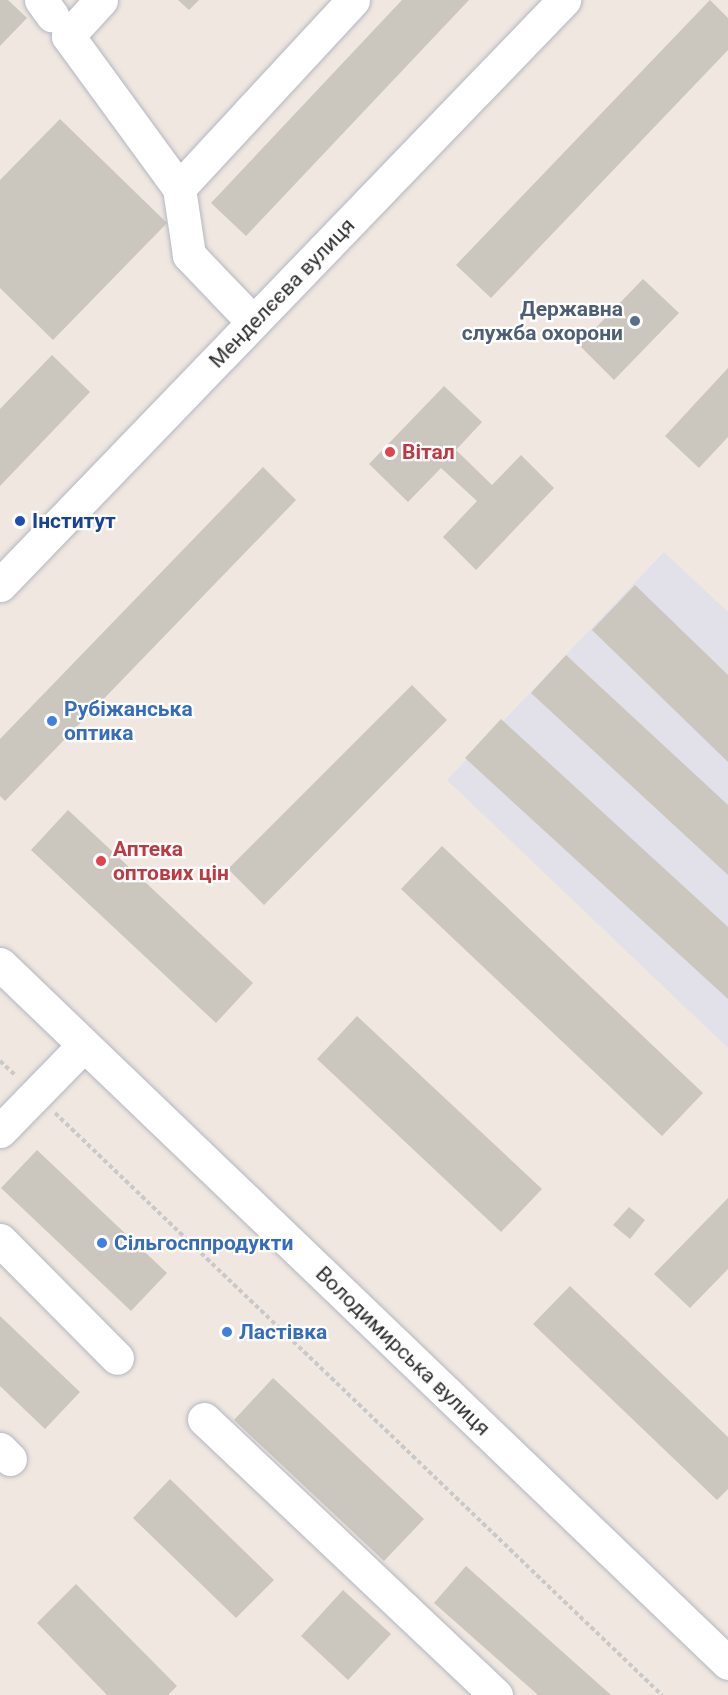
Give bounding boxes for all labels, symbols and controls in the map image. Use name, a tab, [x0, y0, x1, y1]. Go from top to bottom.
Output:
street label: Менделєєва вулиця	[204, 213, 360, 373]
place label: Державна служба охорони	[462, 296, 623, 346]
marker: Державна служба охорони	[628, 314, 642, 328]
place label: Вітал	[402, 439, 455, 465]
marker: Вітал	[383, 445, 397, 459]
place label: Інститут	[32, 508, 116, 534]
marker: Інститут	[13, 514, 27, 528]
place label: Рубіжанська оптика	[64, 696, 193, 746]
marker: Рубіжанська оптика	[45, 714, 59, 728]
place label: Аптека оптових цін	[113, 836, 229, 886]
marker: Аптека оптових цін	[94, 854, 108, 868]
place label: Сільгосппродукти	[114, 1230, 293, 1256]
marker: Сільгосппродукти	[95, 1236, 109, 1250]
street label: Володимирська вулиця	[311, 1261, 495, 1441]
place label: Ластівка	[239, 1319, 327, 1345]
marker: Ластівка	[220, 1325, 234, 1339]

